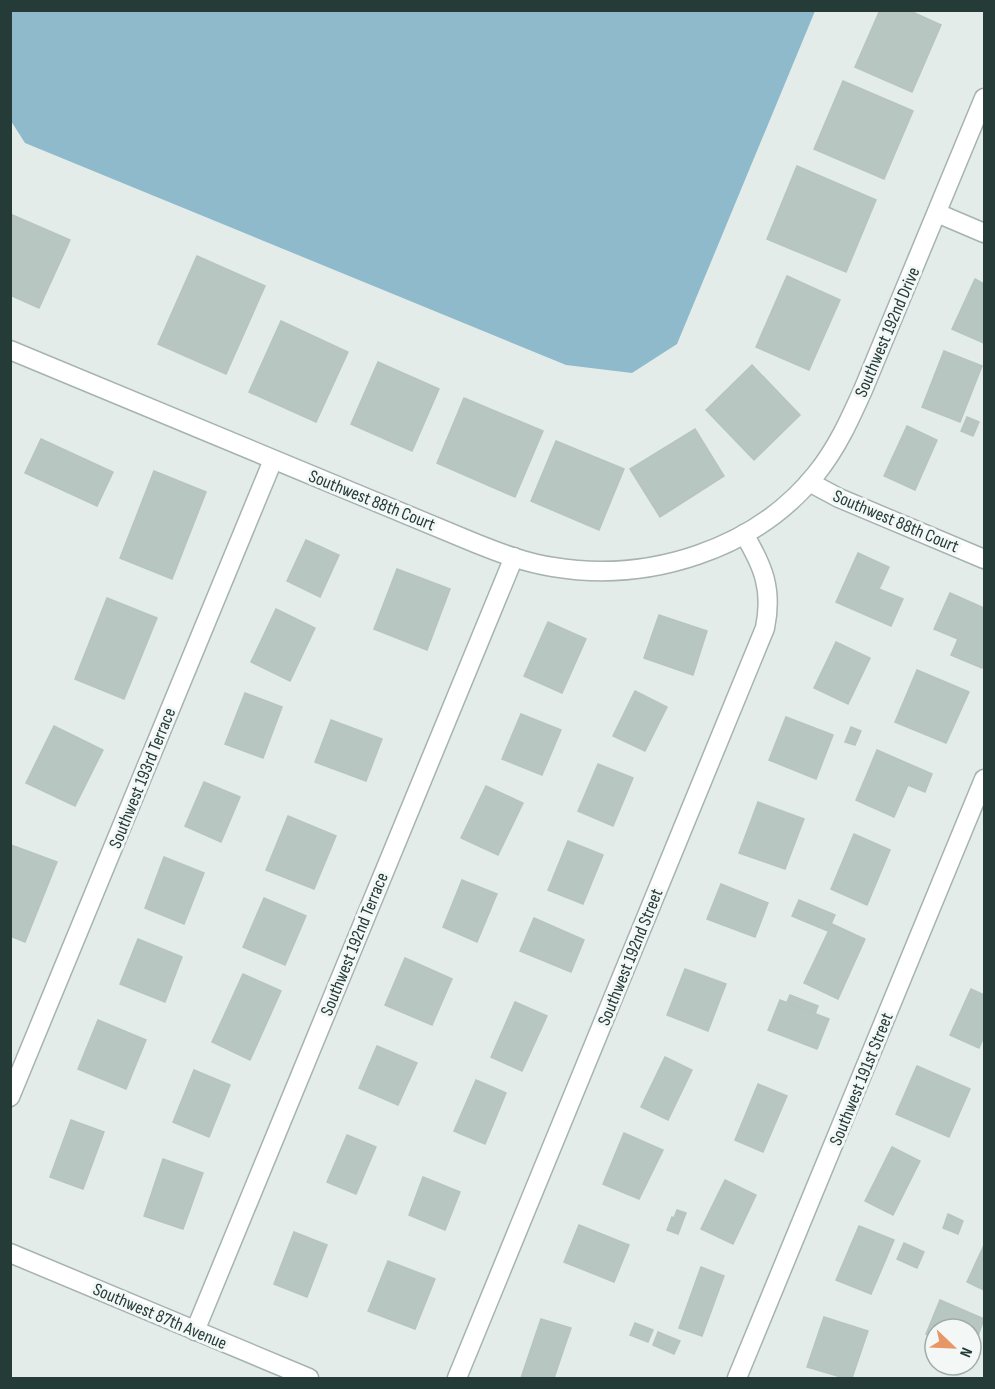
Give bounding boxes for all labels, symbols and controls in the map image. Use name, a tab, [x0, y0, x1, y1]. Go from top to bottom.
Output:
street label: Southwest 192nd Drive	[851, 264, 924, 400]
street label: Southwest 88th Court	[306, 466, 438, 536]
street label: Southwest 88th Court	[830, 486, 962, 558]
street label: Southwest 193rd Terrace	[105, 705, 180, 852]
street label: Southwest 192nd Terrace	[316, 870, 393, 1019]
street label: Southwest 192nd Street	[593, 885, 668, 1029]
street label: Southwest 191st Street	[825, 1009, 898, 1149]
street label: Southwest 87th Avenue	[90, 1279, 230, 1354]
north arrow	[923, 1317, 983, 1377]
text: N	[955, 1345, 976, 1360]

